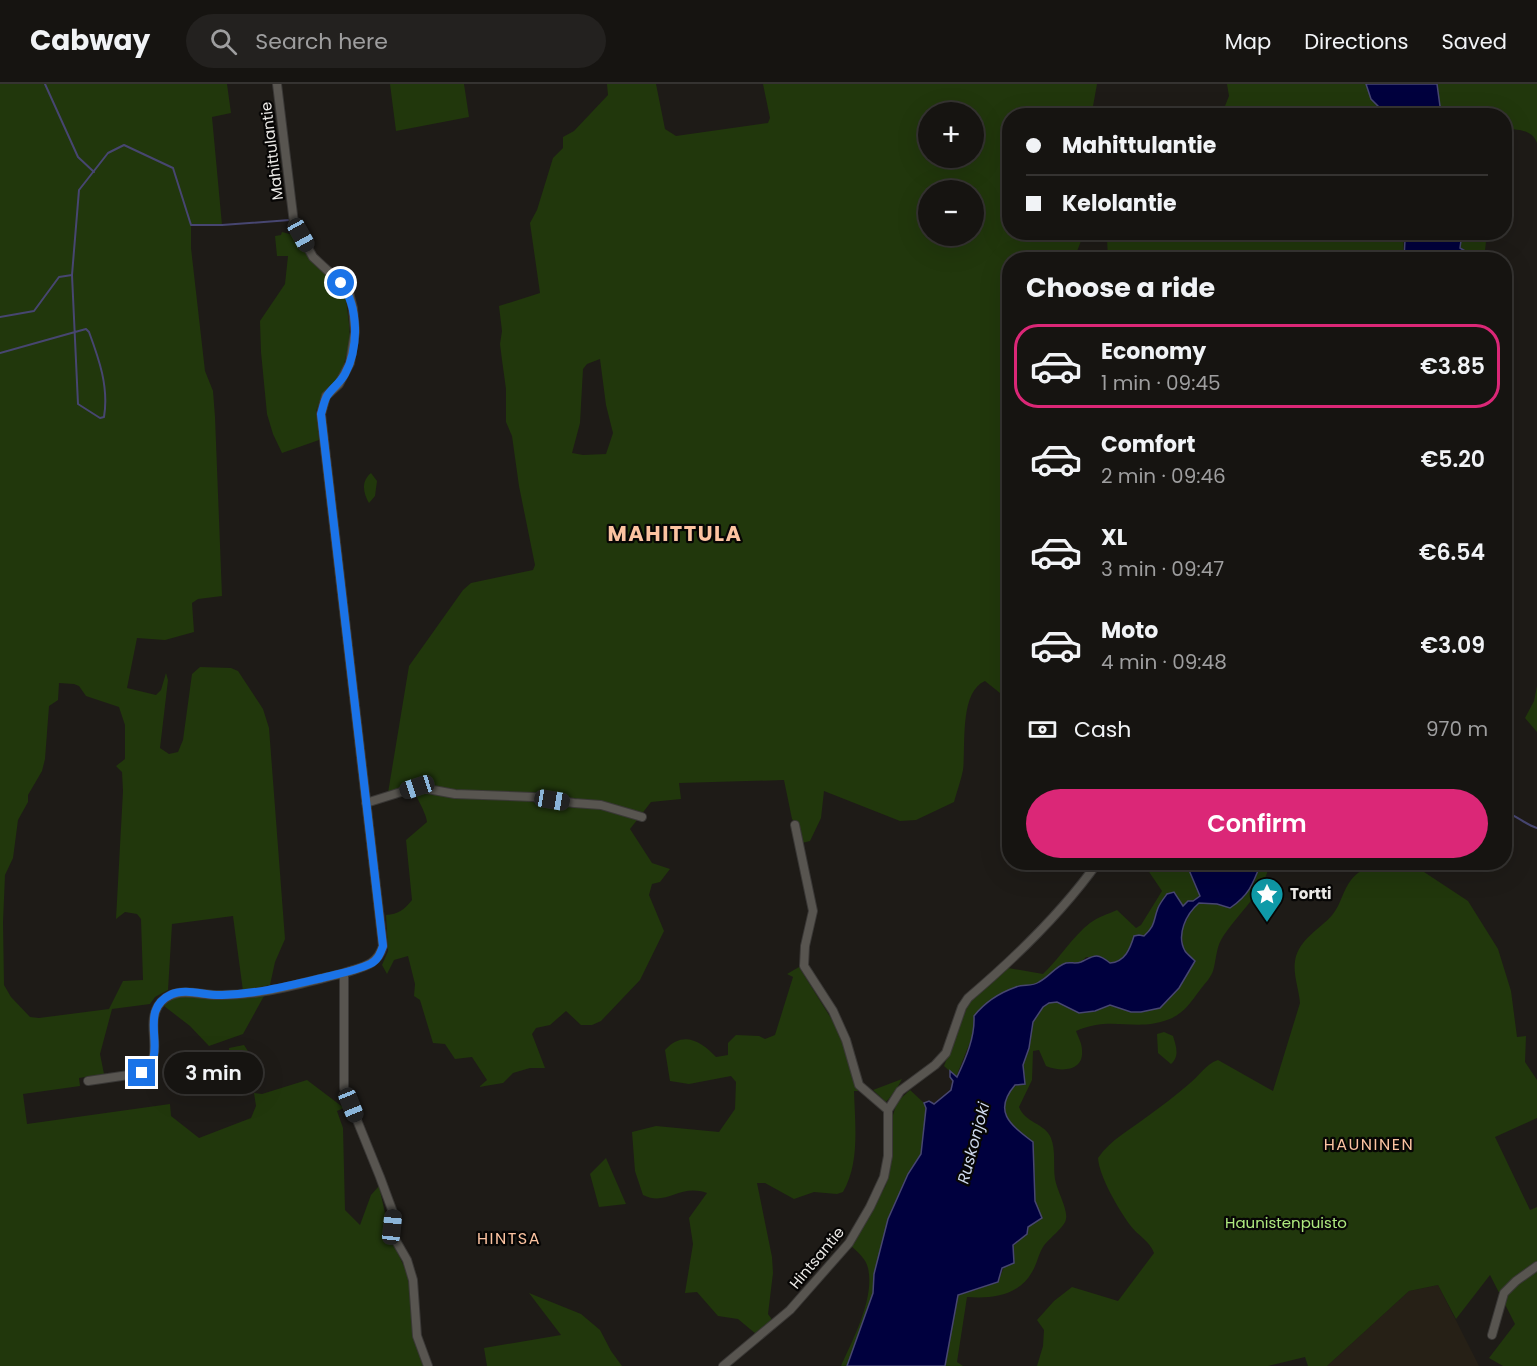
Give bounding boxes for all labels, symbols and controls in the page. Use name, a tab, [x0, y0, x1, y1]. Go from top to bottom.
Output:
search box	[186, 14, 606, 68]
text: Cabway	[30, 21, 150, 60]
icon: search	[207, 25, 240, 58]
text: Search here	[255, 26, 388, 57]
text: Map	[1225, 27, 1271, 56]
text: Directions	[1304, 27, 1408, 56]
text: Saved	[1441, 27, 1507, 56]
street label: Mahittulantie	[255, 101, 288, 201]
map controls	[918, 102, 984, 246]
button: +	[918, 102, 984, 168]
text: Mahittulantie	[1062, 130, 1216, 161]
button: −	[918, 180, 984, 246]
text: Kelolantie	[1062, 188, 1177, 219]
car	[284, 215, 318, 255]
route start	[327, 269, 354, 296]
text: Choose a ride	[1026, 269, 1215, 306]
text: Economy	[1101, 336, 1206, 367]
icon: car	[1029, 339, 1083, 393]
text: €3.85	[1420, 351, 1485, 382]
text: 1 min · 09:45	[1101, 369, 1221, 397]
text: Comfort	[1101, 429, 1195, 460]
icon: car	[1029, 432, 1083, 486]
text: €5.20	[1421, 444, 1485, 475]
text: 2 min · 09:46	[1101, 462, 1226, 490]
district label: MAHITTULA	[608, 519, 742, 548]
text: XL	[1101, 522, 1127, 553]
icon: car	[1029, 525, 1083, 579]
text: €6.54	[1419, 537, 1485, 568]
text: 3 min · 09:47	[1101, 555, 1224, 583]
text: Moto	[1101, 615, 1158, 646]
icon: car	[1029, 618, 1083, 672]
text: €3.09	[1421, 630, 1485, 661]
text: 4 min · 09:48	[1101, 648, 1227, 676]
icon: cash	[1026, 713, 1059, 746]
text: Cash	[1074, 714, 1131, 745]
text: 970 m	[1426, 715, 1488, 743]
car	[397, 773, 437, 801]
car	[533, 788, 571, 812]
button: Confirm	[1026, 789, 1488, 858]
place icon: Tortti	[1249, 876, 1285, 923]
place label: Tortti	[1290, 883, 1331, 904]
callout: 3 min	[163, 1052, 262, 1094]
route end	[128, 1059, 155, 1086]
text: 3 min	[185, 1059, 242, 1087]
car	[336, 1085, 366, 1125]
water label: Ruskonjoki	[952, 1099, 996, 1186]
district label: HAUNINEN	[1324, 1133, 1414, 1156]
car	[381, 1208, 403, 1246]
park label: Haunistenpuisto	[1225, 1212, 1347, 1233]
street label: Hintsantie	[784, 1222, 849, 1293]
district label: HINTSA	[477, 1227, 541, 1250]

